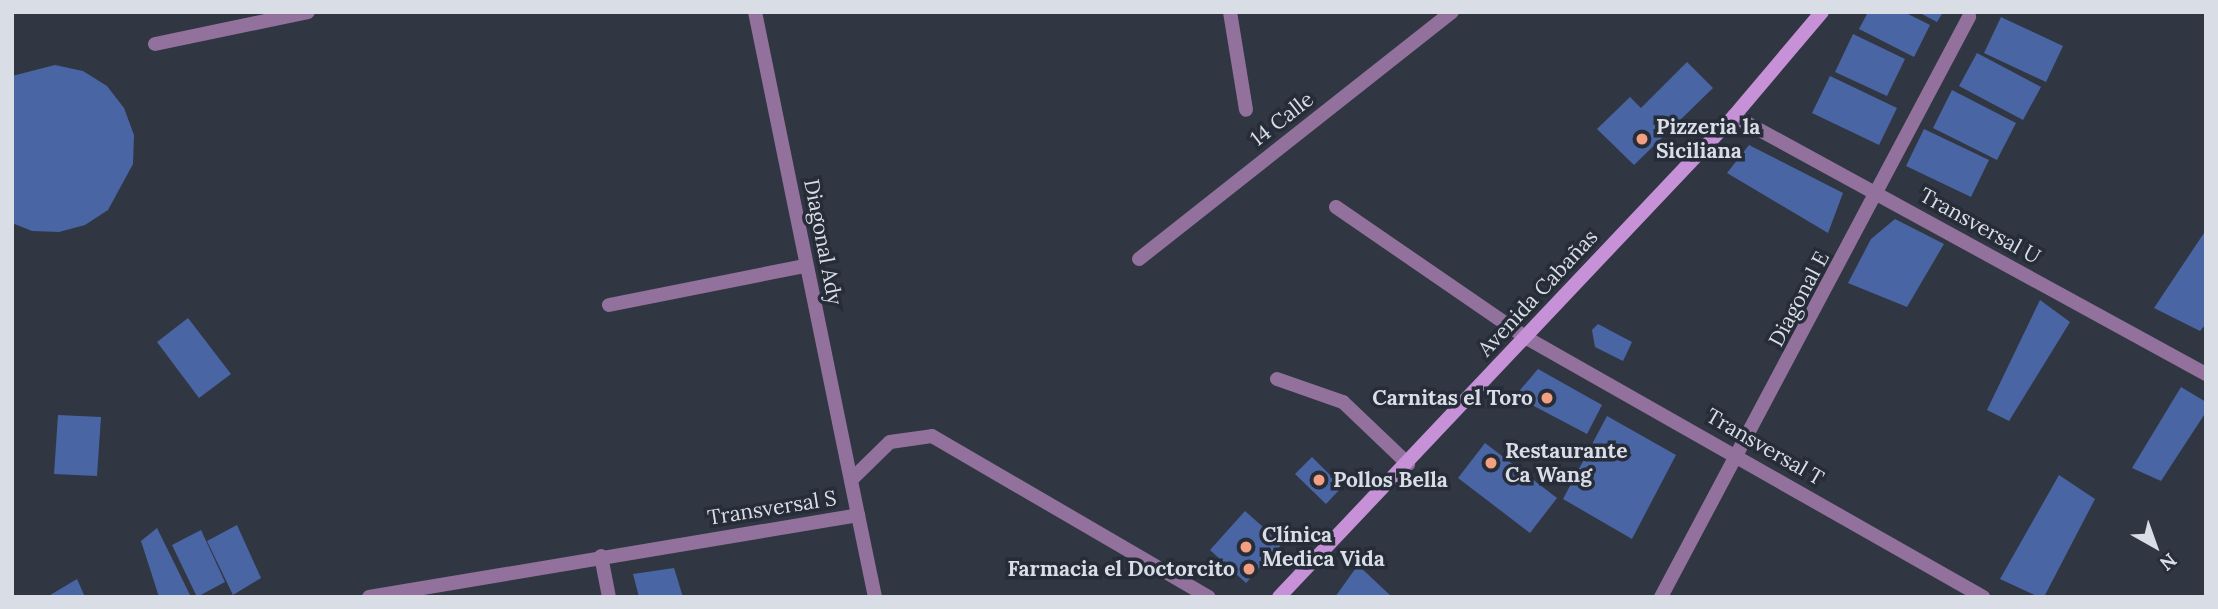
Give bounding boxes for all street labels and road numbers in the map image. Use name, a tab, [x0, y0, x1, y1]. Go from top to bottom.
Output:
street label: 14 Calle	[1246, 87, 1318, 151]
street label: Diagonal Ady	[798, 177, 848, 307]
street label: Transversal U	[1915, 183, 2045, 269]
street label: Avenida Cabañas	[1473, 224, 1603, 362]
street label: Diagonal E	[1763, 247, 1835, 351]
street label: Transversal T	[1702, 403, 1828, 491]
street label: Transversal S	[706, 485, 838, 531]

